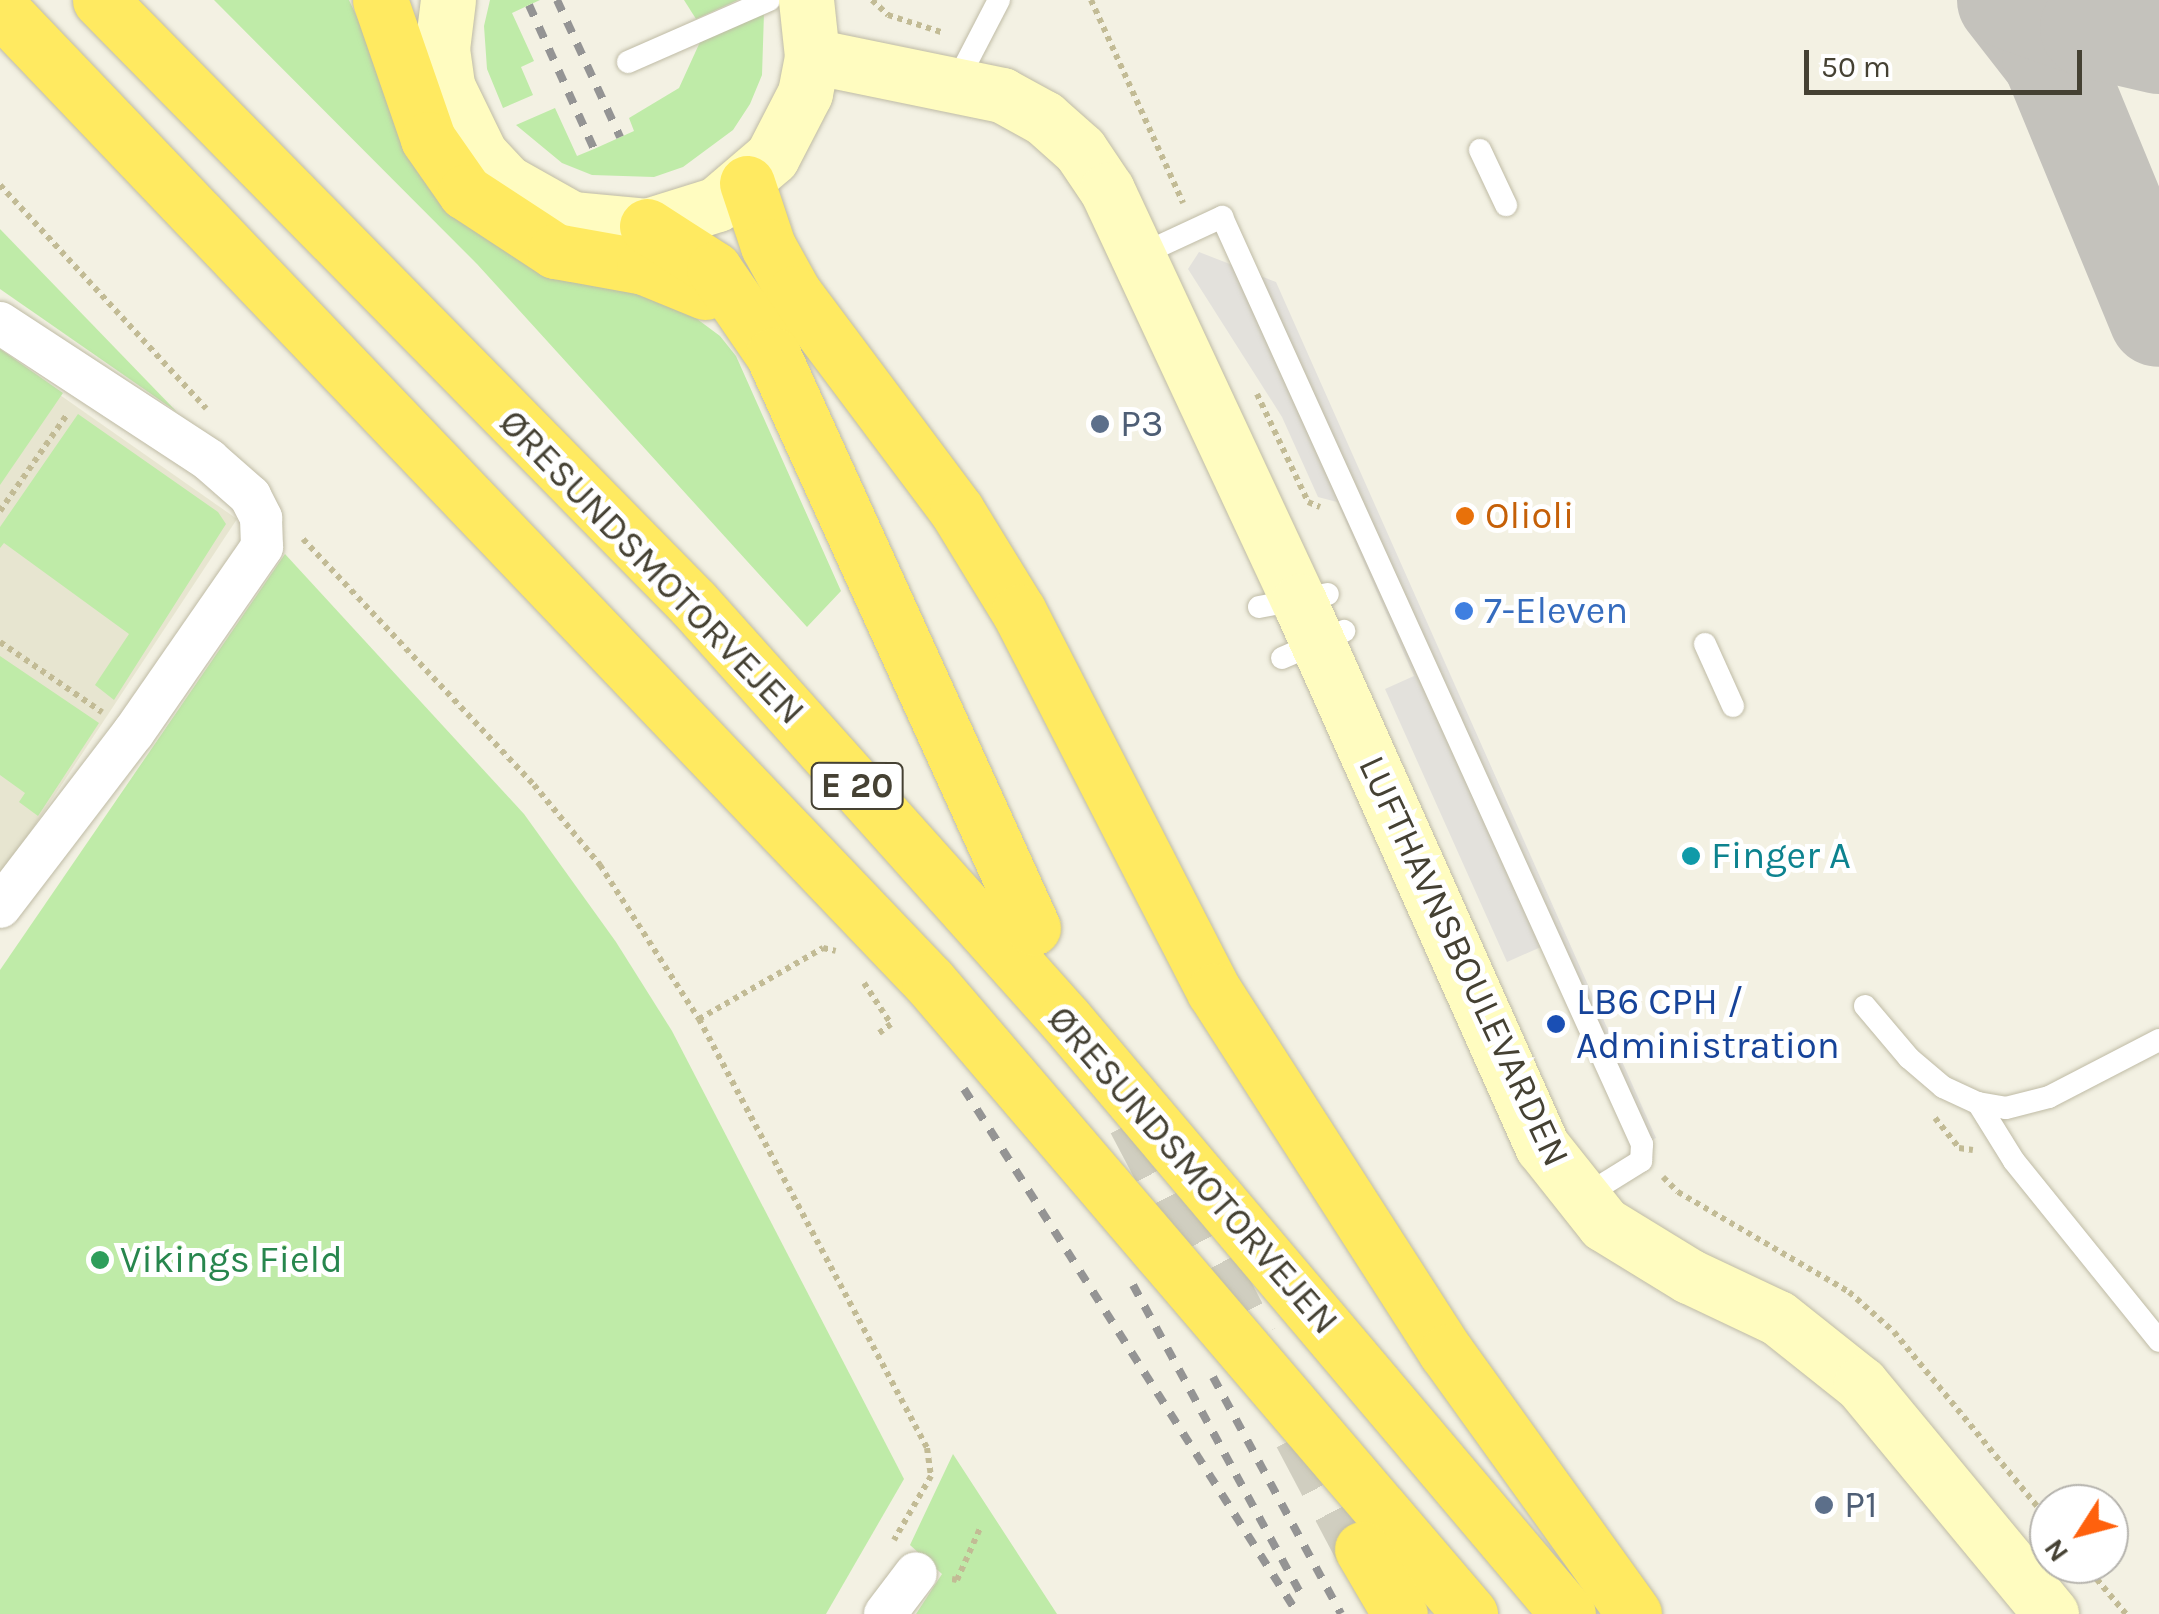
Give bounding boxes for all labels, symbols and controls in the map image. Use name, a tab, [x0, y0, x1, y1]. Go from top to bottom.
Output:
scale bar	[1809, 30, 2086, 92]
text: 50 m	[1821, 49, 1891, 85]
street label: ØRESUNDSMOTORVEJEN	[490, 400, 814, 734]
place label: P3	[1120, 401, 1163, 447]
marker: P3	[1089, 413, 1111, 435]
place label: Olioli	[1485, 493, 1574, 539]
marker: Olioli	[1454, 505, 1476, 527]
place label: 7-Eleven	[1484, 588, 1628, 634]
marker: 7-Eleven	[1453, 600, 1475, 622]
street label: LUFTHAVNSBOULEVARDEN	[1349, 748, 1579, 1174]
road number: E 20	[810, 756, 904, 816]
place label: Finger A	[1711, 833, 1851, 879]
marker: Finger A	[1680, 845, 1702, 867]
place label: LB6 CPH / Administration	[1576, 979, 1840, 1068]
street label: ØRESUNDSMOTORVEJEN	[1038, 997, 1348, 1343]
marker: LB6 CPH / Administration	[1545, 1013, 1567, 1035]
place label: Vikings Field	[120, 1237, 343, 1283]
marker: Vikings Field	[89, 1249, 111, 1271]
place label: P1	[1844, 1482, 1878, 1528]
north arrow	[2029, 1484, 2129, 1584]
marker: P1	[1813, 1494, 1835, 1516]
text: N	[2037, 1533, 2075, 1569]

